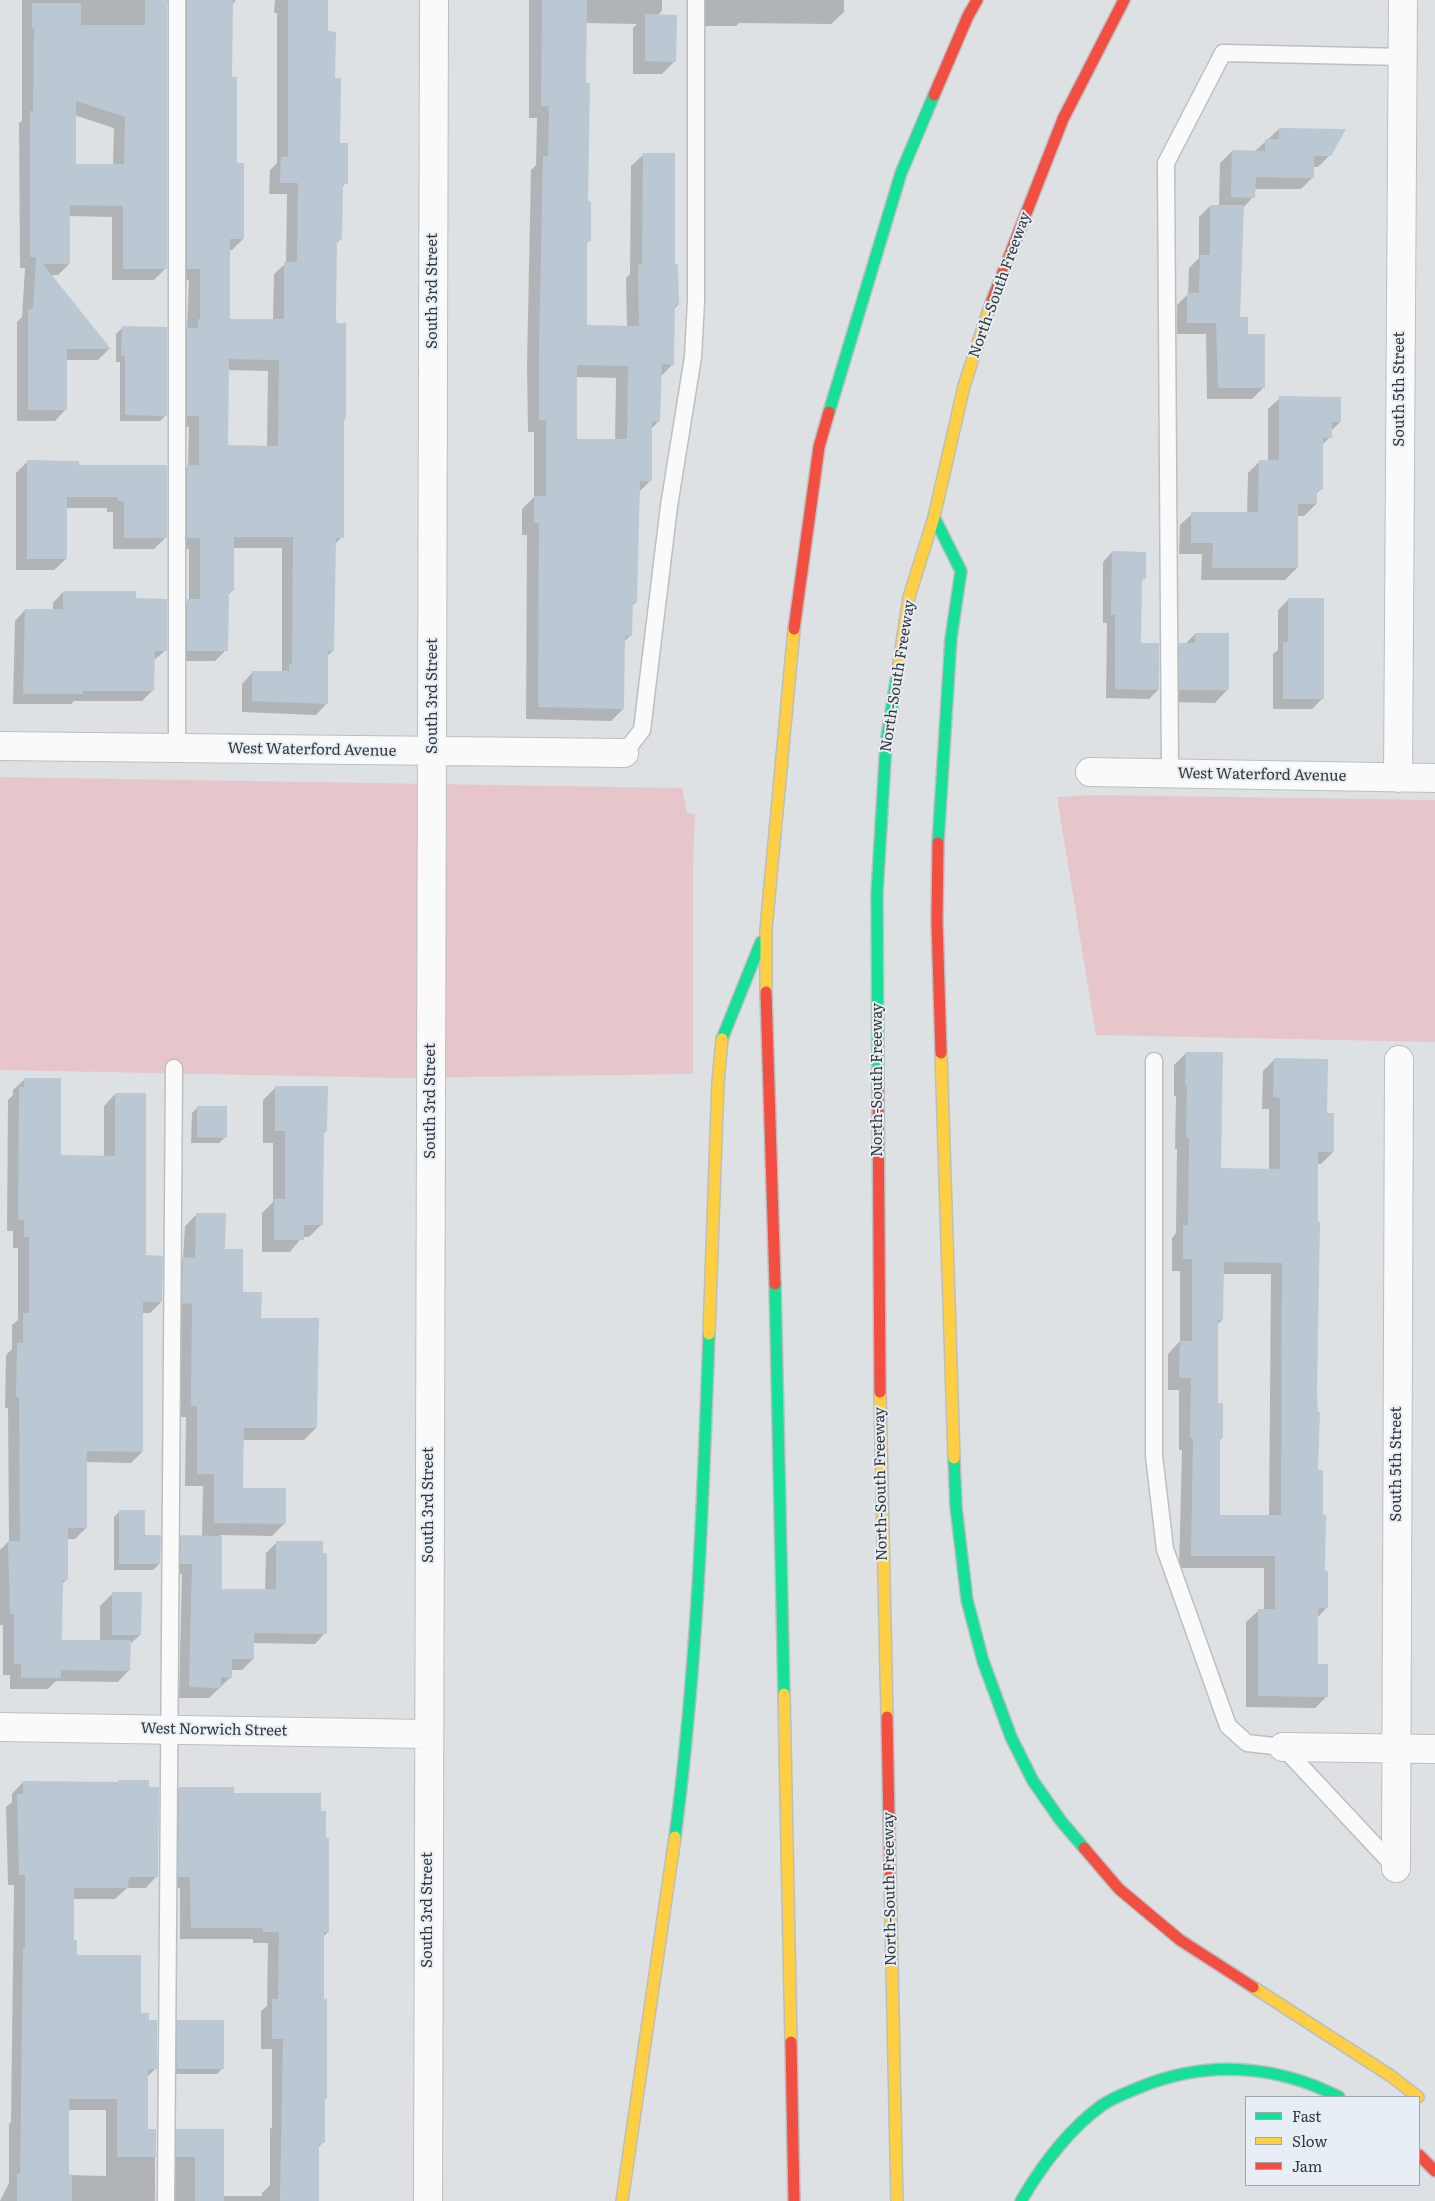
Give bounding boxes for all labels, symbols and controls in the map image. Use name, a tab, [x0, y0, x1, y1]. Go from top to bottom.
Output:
street label: North-South Freeway	[965, 210, 1035, 360]
street label: South 3rd Street	[424, 233, 442, 349]
street label: South 5th Street	[1391, 331, 1409, 447]
street label: North-South Freeway	[877, 599, 919, 753]
street label: South 3rd Street	[424, 638, 442, 754]
street label: West Waterford Avenue	[227, 740, 397, 760]
street label: West Waterford Avenue	[1177, 765, 1347, 785]
street label: North-South Freeway	[869, 1003, 887, 1157]
street label: South 3rd Street	[422, 1043, 440, 1159]
street label: South 5th Street	[1388, 1406, 1406, 1522]
street label: North-South Freeway	[871, 1407, 891, 1561]
street label: South 3rd Street	[420, 1447, 438, 1563]
street label: West Norwich Street	[140, 1720, 288, 1740]
street label: North-South Freeway	[880, 1812, 900, 1966]
street label: South 3rd Street	[419, 1852, 437, 1968]
legend	[1245, 2096, 1420, 2186]
text: Fast	[1292, 2104, 1321, 2127]
text: Slow	[1292, 2129, 1327, 2152]
text: Jam	[1292, 2154, 1322, 2177]

